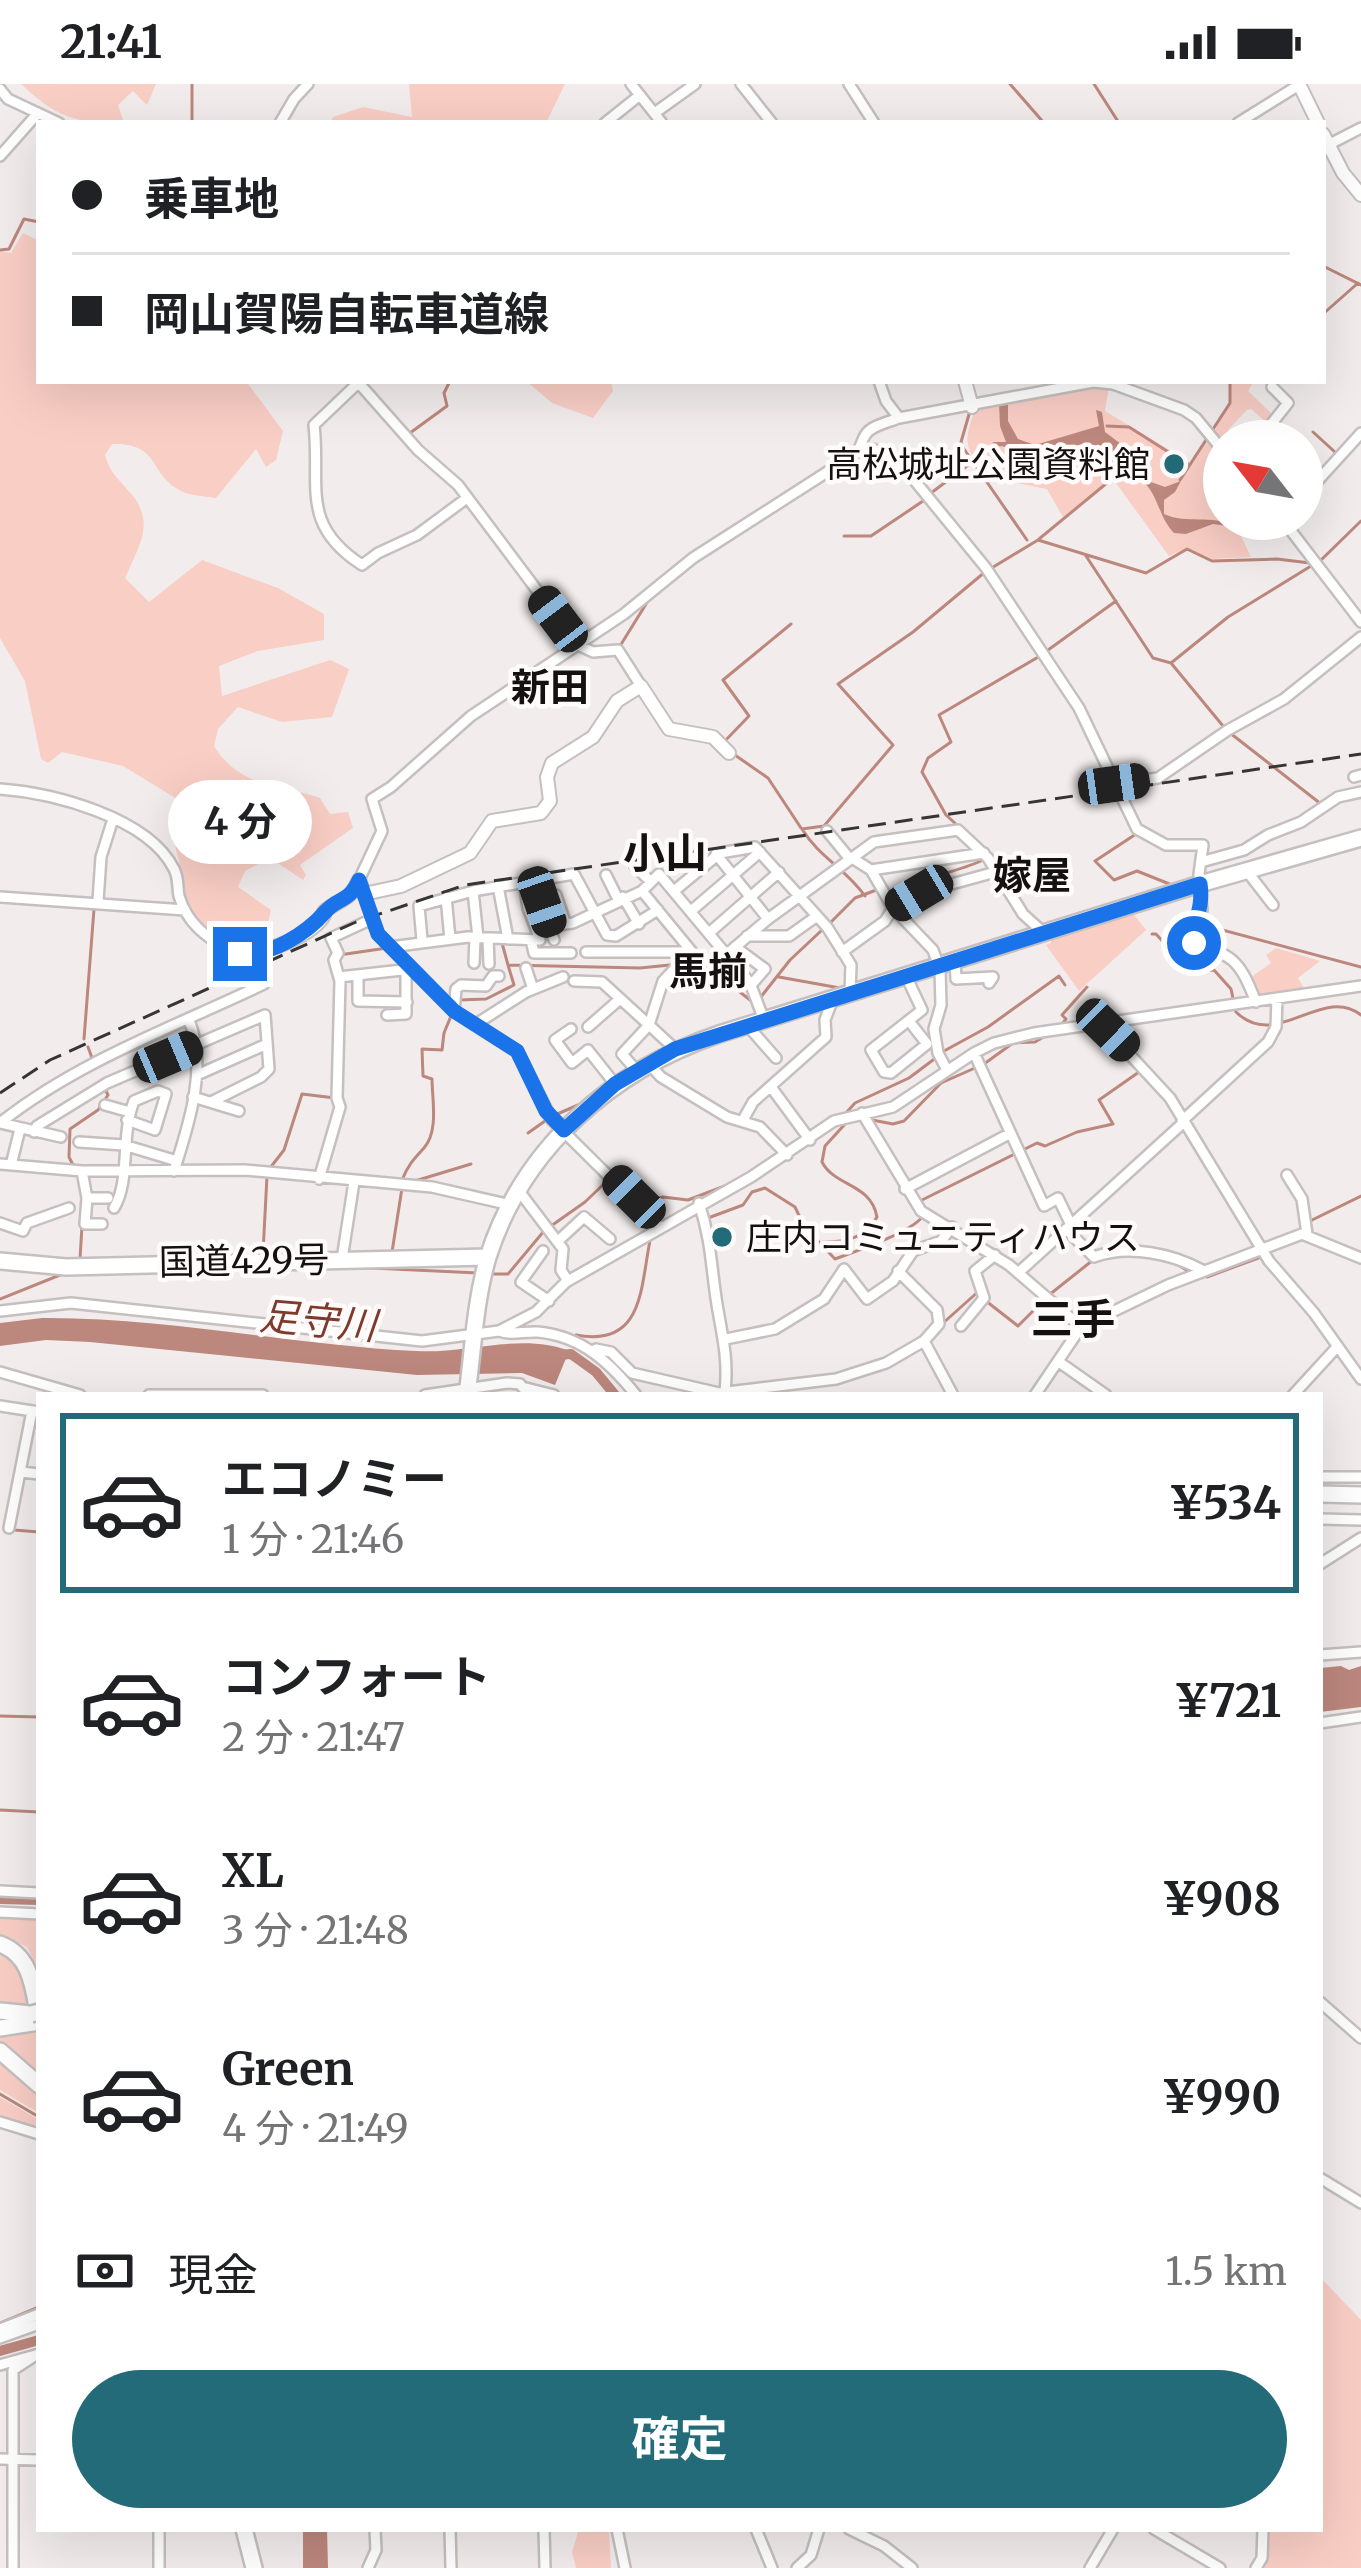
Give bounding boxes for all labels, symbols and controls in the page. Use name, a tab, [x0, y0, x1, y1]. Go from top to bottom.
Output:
text: 21:41	[60, 14, 162, 70]
text: 乗車地	[144, 171, 279, 227]
text: 岡山賀陽自転車道線	[144, 286, 549, 342]
north arrow	[1203, 420, 1323, 540]
map controls	[1203, 420, 1323, 540]
place label: 高松城址公園資料館	[826, 442, 1150, 487]
marker: 高松城址公園資料館	[1161, 451, 1187, 477]
car	[522, 579, 594, 659]
district label: 新田	[511, 663, 589, 712]
car	[1076, 761, 1152, 807]
callout: 4 分	[168, 780, 312, 864]
text: 4 分	[203, 797, 277, 846]
district label: 小山	[623, 827, 707, 879]
district label: 嫁屋	[993, 851, 1071, 900]
car	[879, 859, 959, 927]
car	[513, 862, 571, 942]
route start	[1167, 916, 1221, 970]
route end	[213, 927, 267, 981]
district label: 馬揃	[669, 947, 747, 996]
car	[1070, 992, 1146, 1068]
car	[128, 1026, 208, 1088]
car	[596, 1159, 672, 1235]
place label: 庄内コミュニティハウス	[746, 1215, 1140, 1260]
marker: 庄内コミュニティハウス	[709, 1224, 735, 1250]
street label: 国道429号	[158, 1237, 330, 1285]
water label: 足守川	[258, 1291, 382, 1351]
district label: 三手	[1031, 1293, 1115, 1345]
icon: car	[78, 1449, 186, 1557]
text: エコノミー	[222, 1451, 447, 1507]
text: ¥534	[1169, 1475, 1281, 1531]
text: 1 分 · 21:46	[222, 1515, 404, 1564]
icon: car	[78, 1647, 186, 1755]
text: コンフォート	[222, 1649, 491, 1705]
text: ¥721	[1174, 1673, 1281, 1729]
text: 2 分 · 21:47	[222, 1713, 405, 1762]
text: XL	[222, 1843, 284, 1899]
icon: car	[78, 1845, 186, 1953]
text: ¥908	[1162, 1871, 1281, 1927]
text: 3 分 · 21:48	[222, 1906, 409, 1955]
text: Green	[222, 2041, 354, 2097]
icon: car	[78, 2043, 186, 2151]
text: ¥990	[1162, 2069, 1281, 2125]
text: 4 分 · 21:49	[222, 2104, 409, 2153]
icon: cash	[72, 2238, 138, 2304]
text: 現金	[168, 2247, 258, 2303]
text: 1.5 km	[1165, 2247, 1287, 2296]
button: 確定	[72, 2370, 1287, 2508]

